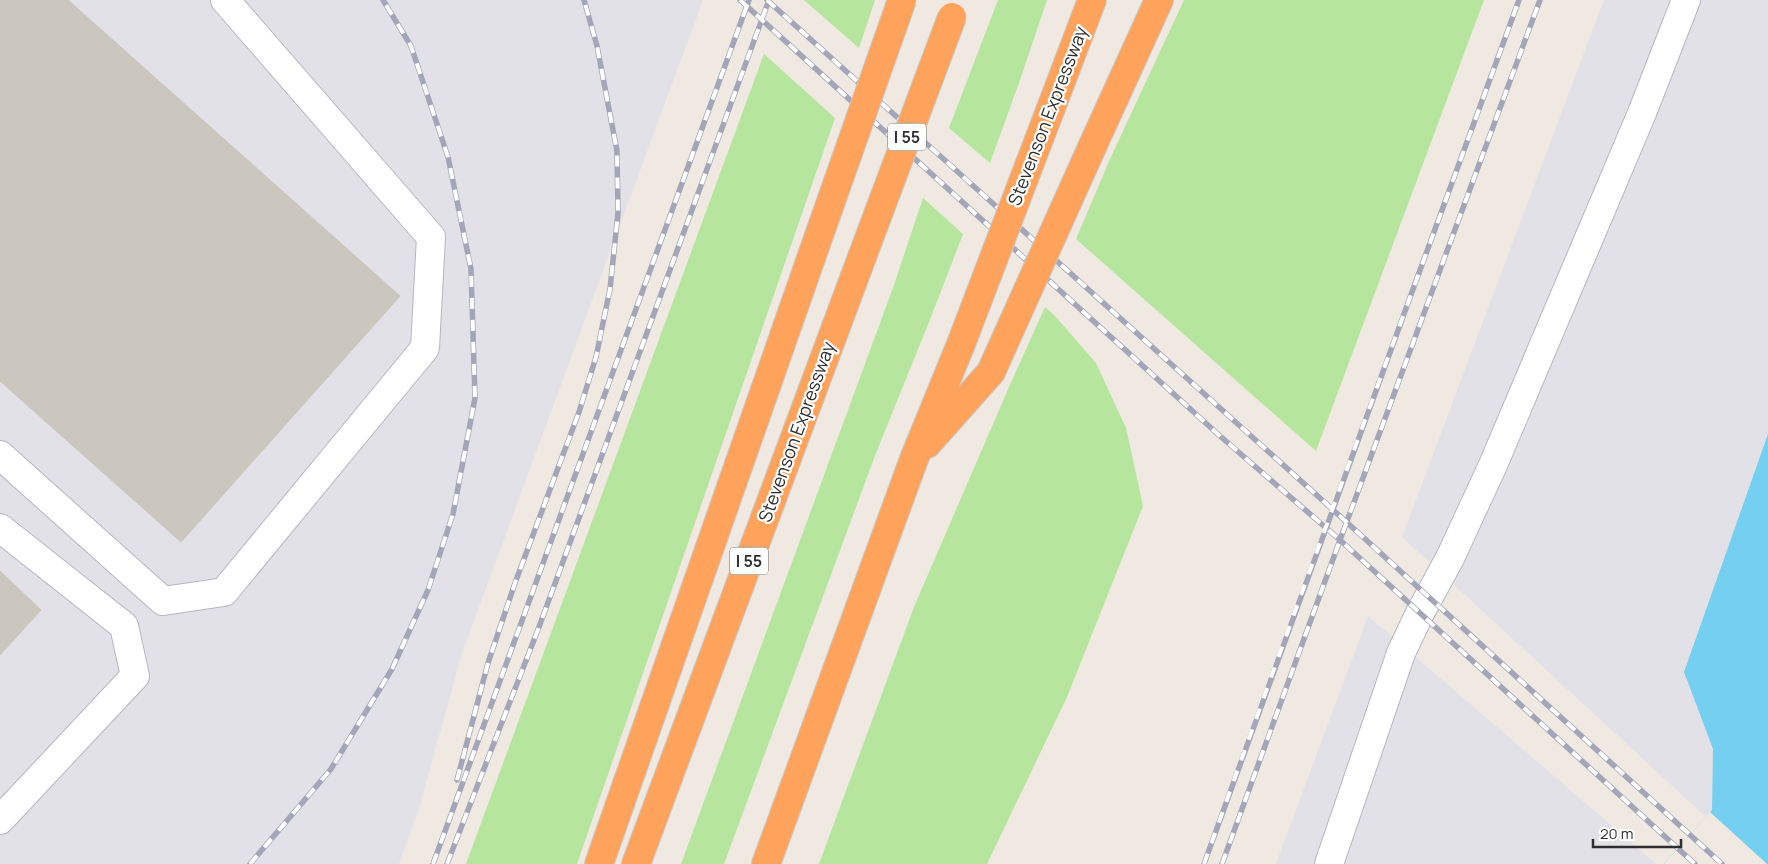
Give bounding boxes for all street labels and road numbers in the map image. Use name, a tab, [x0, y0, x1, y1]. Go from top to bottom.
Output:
street label: Stevenson Expressway	[1002, 22, 1093, 209]
road number: I 55	[888, 124, 926, 150]
street label: Stevenson Expressway	[752, 338, 840, 525]
road number: I 55	[730, 548, 768, 574]

